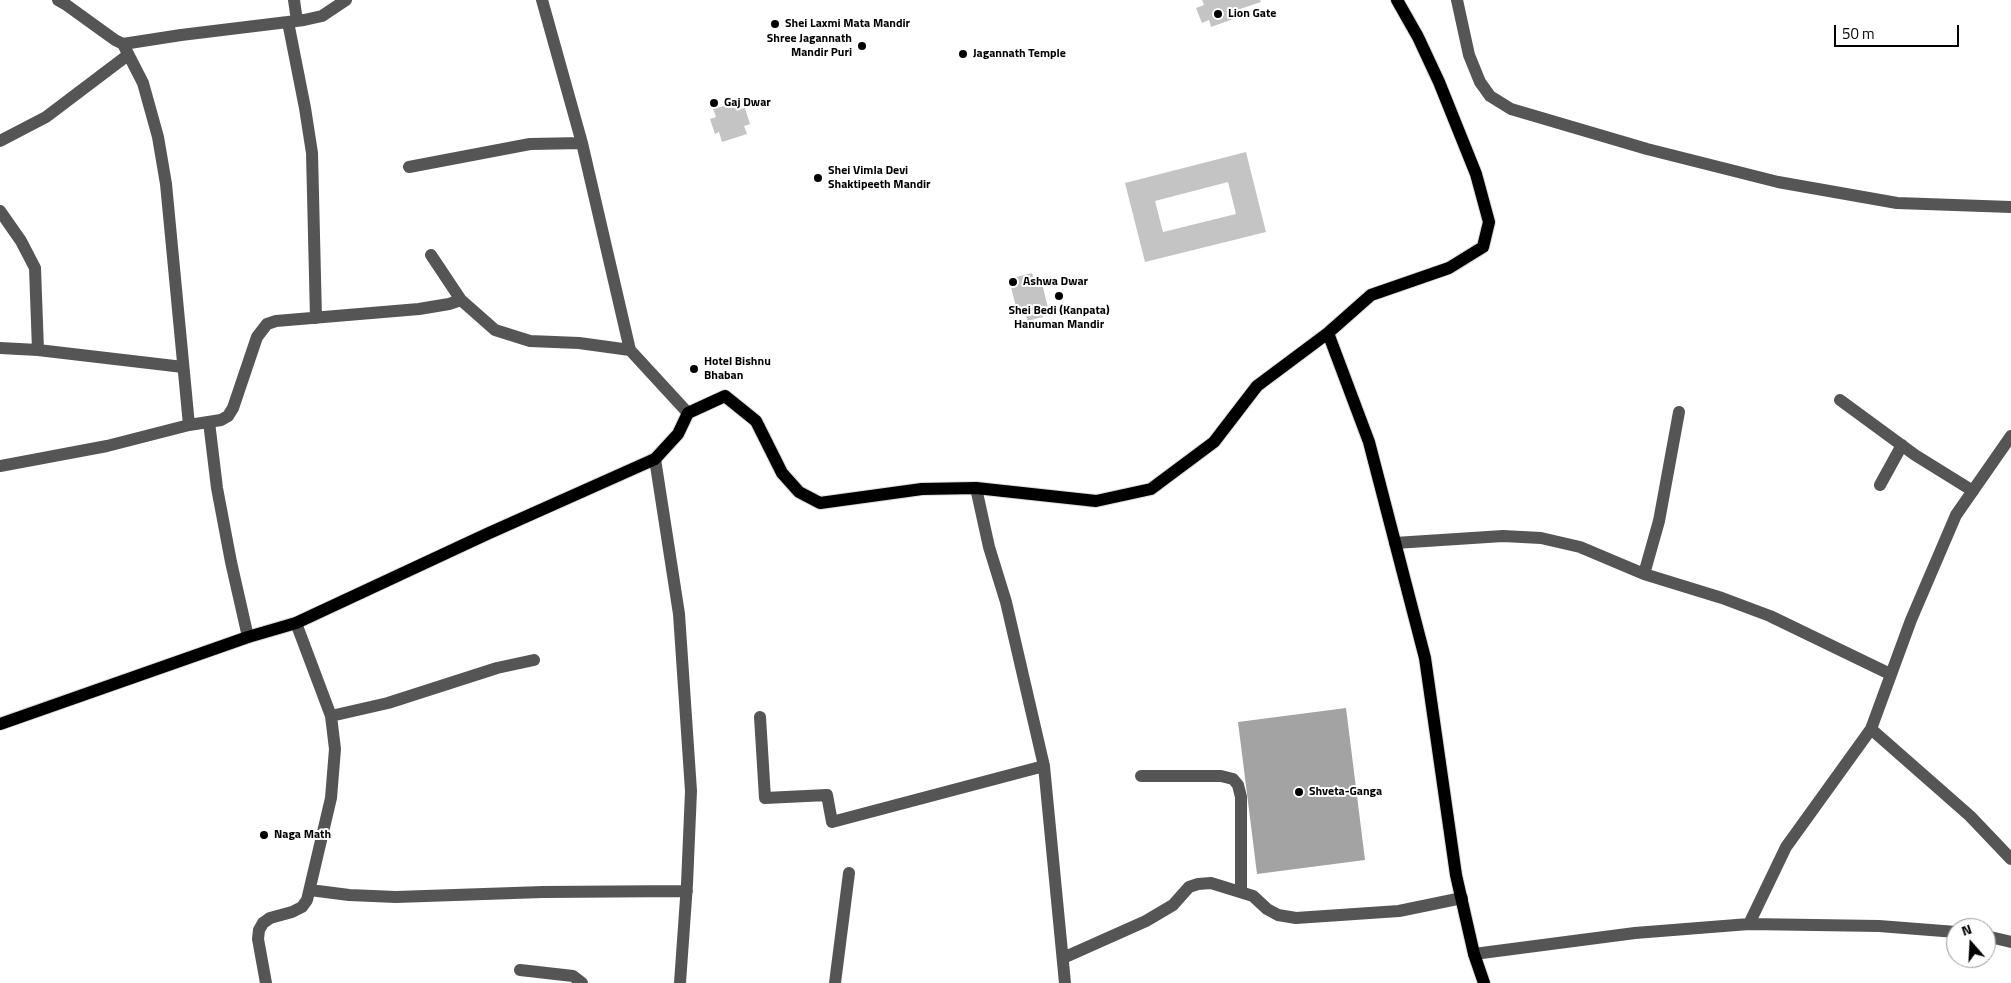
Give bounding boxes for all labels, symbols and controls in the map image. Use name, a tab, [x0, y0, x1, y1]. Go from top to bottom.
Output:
place label: Lion Gate	[1228, 7, 1276, 21]
marker: Lion Gate	[1212, 8, 1224, 20]
scale bar	[1836, 15, 1961, 47]
place label: Shei Laxmi Mata Mandir	[785, 17, 910, 31]
marker: Shei Laxmi Mata Mandir	[769, 18, 781, 30]
text: 50 m	[1842, 22, 1875, 45]
place label: Shree Jagannath Mandir Puri	[767, 32, 852, 60]
marker: Shree Jagannath Mandir Puri	[856, 40, 868, 52]
place label: Jagannath Temple	[973, 47, 1066, 61]
marker: Jagannath Temple	[957, 48, 969, 60]
place label: Gaj Dwar	[724, 96, 771, 110]
marker: Gaj Dwar	[708, 97, 720, 109]
place label: Shei Vimla Devi Shaktipeeth Mandir	[828, 164, 931, 192]
marker: Shei Vimla Devi Shaktipeeth Mandir	[812, 172, 824, 184]
place label: Ashwa Dwar	[1023, 275, 1088, 289]
marker: Ashwa Dwar	[1007, 276, 1019, 288]
marker: Shei Bedi (Kanpata) Hanuman Mandir	[1053, 290, 1065, 302]
place label: Shei Bedi (Kanpata) Hanuman Mandir	[1008, 304, 1110, 332]
place label: Hotel Bishnu Bhaban	[704, 355, 771, 383]
marker: Hotel Bishnu Bhaban	[688, 363, 700, 375]
place label: Shveta-Ganga	[1309, 785, 1382, 799]
marker: Shveta-Ganga	[1293, 786, 1305, 798]
place label: Naga Math	[274, 828, 331, 842]
marker: Naga Math	[258, 829, 270, 841]
north arrow	[1946, 918, 1996, 968]
text: N	[1958, 918, 1974, 941]

